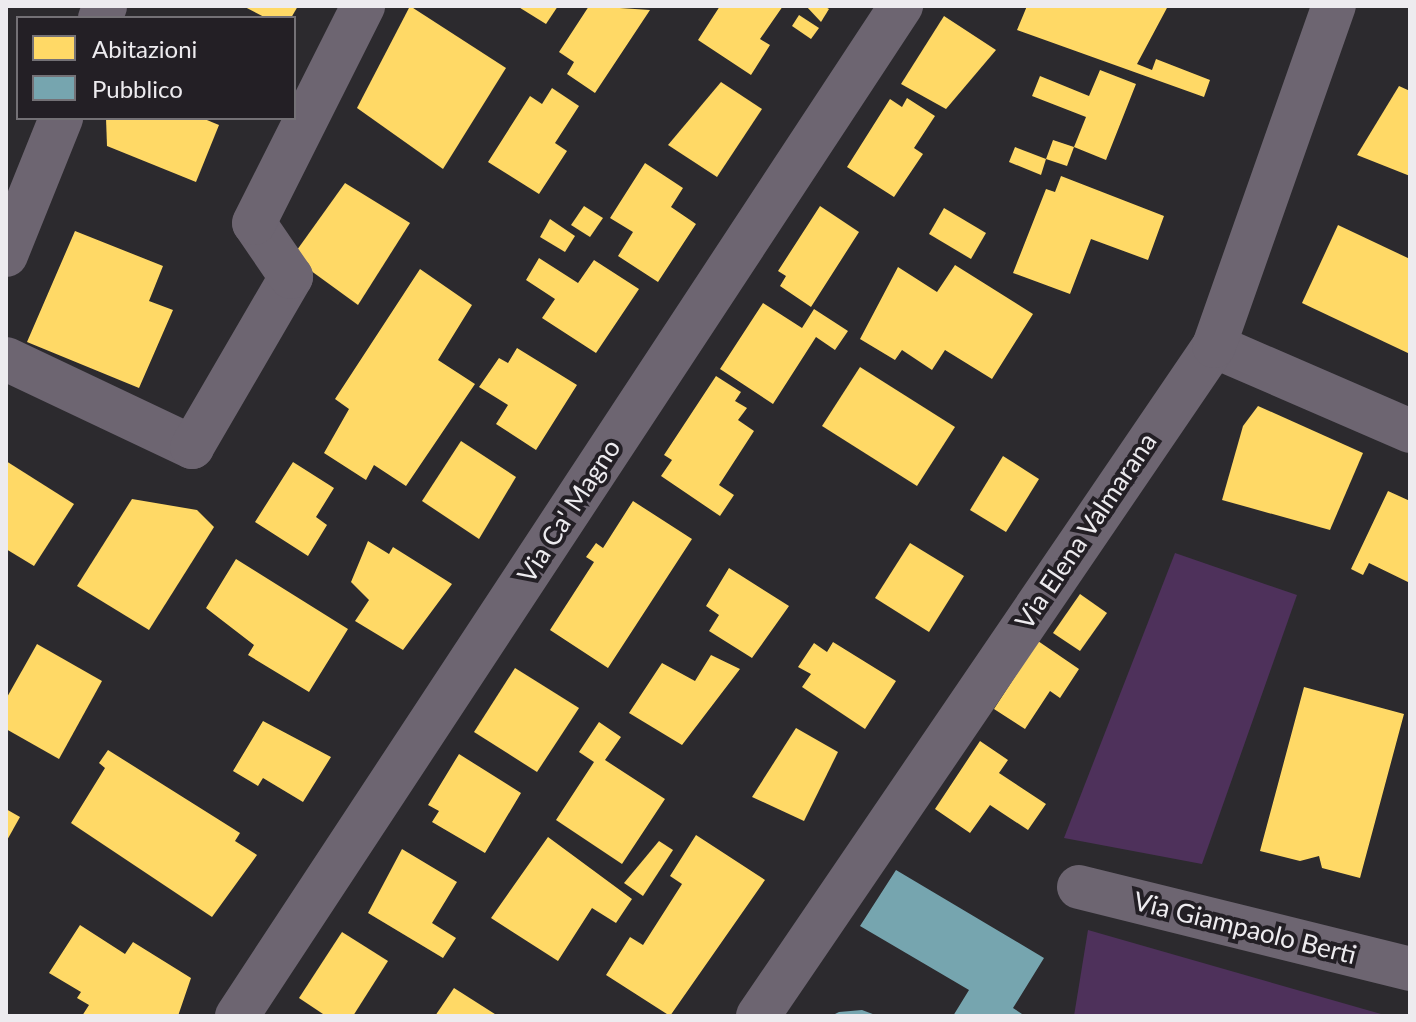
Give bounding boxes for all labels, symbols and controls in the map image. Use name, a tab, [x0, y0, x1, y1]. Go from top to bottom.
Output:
legend	[16, 16, 296, 120]
text: Abitazioni	[92, 34, 197, 63]
text: Pubblico	[92, 74, 183, 103]
street label: Via Elena Valmarana	[1008, 427, 1164, 635]
street label: Via Ca' Magno	[511, 433, 627, 589]
street label: Via Giampaolo Berti	[1130, 885, 1360, 971]

